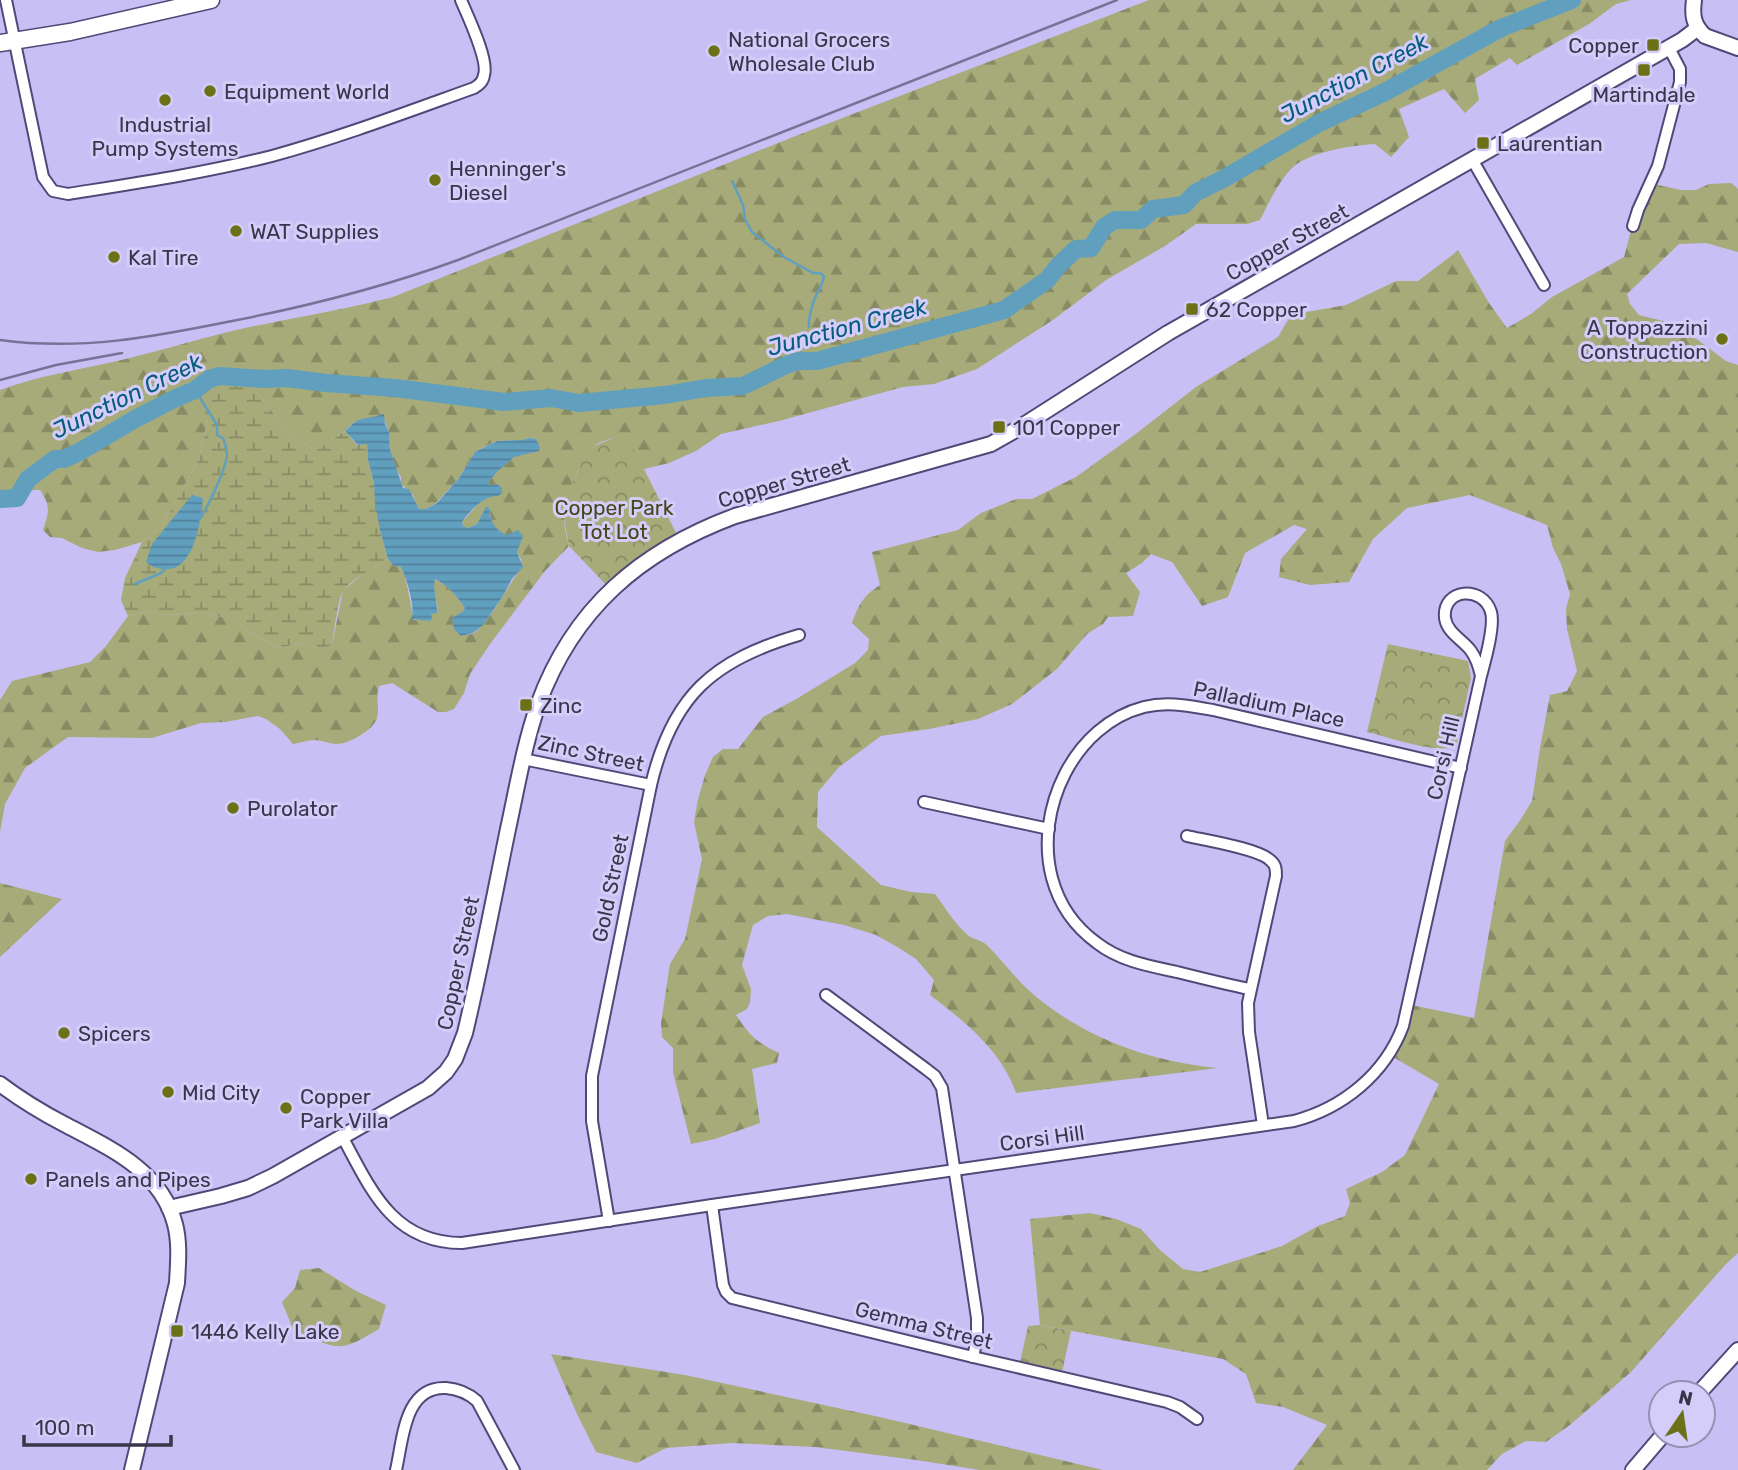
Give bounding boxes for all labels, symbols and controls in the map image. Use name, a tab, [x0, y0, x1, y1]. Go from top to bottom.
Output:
place label: National Grocers Wholesale Club	[728, 27, 890, 76]
water label: Junction Creek	[1275, 27, 1434, 129]
place label: Copper	[1568, 33, 1639, 58]
marker: Copper	[1645, 37, 1661, 53]
marker: National Grocers Wholesale Club	[706, 43, 722, 59]
marker: Martindale	[1636, 62, 1652, 78]
place label: Equipment World	[224, 79, 389, 104]
place label: Martindale	[1592, 82, 1696, 107]
marker: Equipment World	[202, 83, 218, 99]
marker: Industrial Pump Systems	[157, 92, 173, 108]
place label: Industrial Pump Systems	[92, 112, 238, 161]
place label: Laurentian	[1497, 131, 1603, 156]
marker: Laurentian	[1475, 135, 1491, 151]
place label: Henninger's Diesel	[449, 156, 566, 205]
marker: Henninger's Diesel	[427, 172, 443, 188]
street label: Copper Street	[1221, 198, 1353, 286]
place label: WAT Supplies	[250, 219, 379, 244]
marker: WAT Supplies	[228, 223, 244, 239]
place label: Kal Tire	[128, 245, 199, 270]
marker: Kal Tire	[106, 249, 122, 265]
water label: Junction Creek	[764, 292, 931, 362]
place label: 62 Copper	[1206, 297, 1307, 322]
marker: 62 Copper	[1184, 301, 1200, 317]
place label: A Toppazzini Construction	[1580, 315, 1708, 364]
marker: A Toppazzini Construction	[1714, 331, 1730, 347]
water label: Junction Creek	[47, 347, 208, 444]
place label: 101 Copper	[1013, 415, 1120, 440]
marker: 101 Copper	[991, 419, 1007, 435]
street label: Copper Street	[715, 451, 853, 513]
park label: Copper Park Tot Lot	[554, 495, 674, 544]
street label: Palladium Place	[1191, 676, 1347, 732]
place label: Zinc	[540, 693, 582, 718]
marker: Zinc	[518, 697, 534, 713]
street label: Corsi Hill	[1421, 714, 1465, 802]
street label: Zinc Street	[536, 730, 646, 776]
place label: Purolator	[247, 796, 338, 821]
marker: Purolator	[225, 800, 241, 816]
street label: Gold Street	[586, 832, 634, 944]
street label: Copper Street	[432, 894, 484, 1032]
place label: Spicers	[78, 1021, 151, 1046]
marker: Spicers	[56, 1025, 72, 1041]
place label: Mid City	[182, 1080, 261, 1105]
marker: Mid City	[160, 1084, 176, 1100]
place label: Copper Park Villa	[300, 1084, 389, 1133]
marker: Copper Park Villa	[278, 1100, 294, 1116]
street label: Corsi Hill	[998, 1120, 1086, 1156]
place label: Panels and Pipes	[45, 1167, 211, 1192]
marker: Panels and Pipes	[23, 1171, 39, 1187]
street label: Gemma Street	[853, 1296, 995, 1354]
place label: 1446 Kelly Lake	[191, 1319, 340, 1344]
marker: 1446 Kelly Lake	[169, 1323, 185, 1339]
north arrow	[1647, 1379, 1717, 1449]
text: N	[1676, 1385, 1695, 1411]
scale bar	[24, 1404, 172, 1448]
text: 100 m	[35, 1415, 94, 1440]

